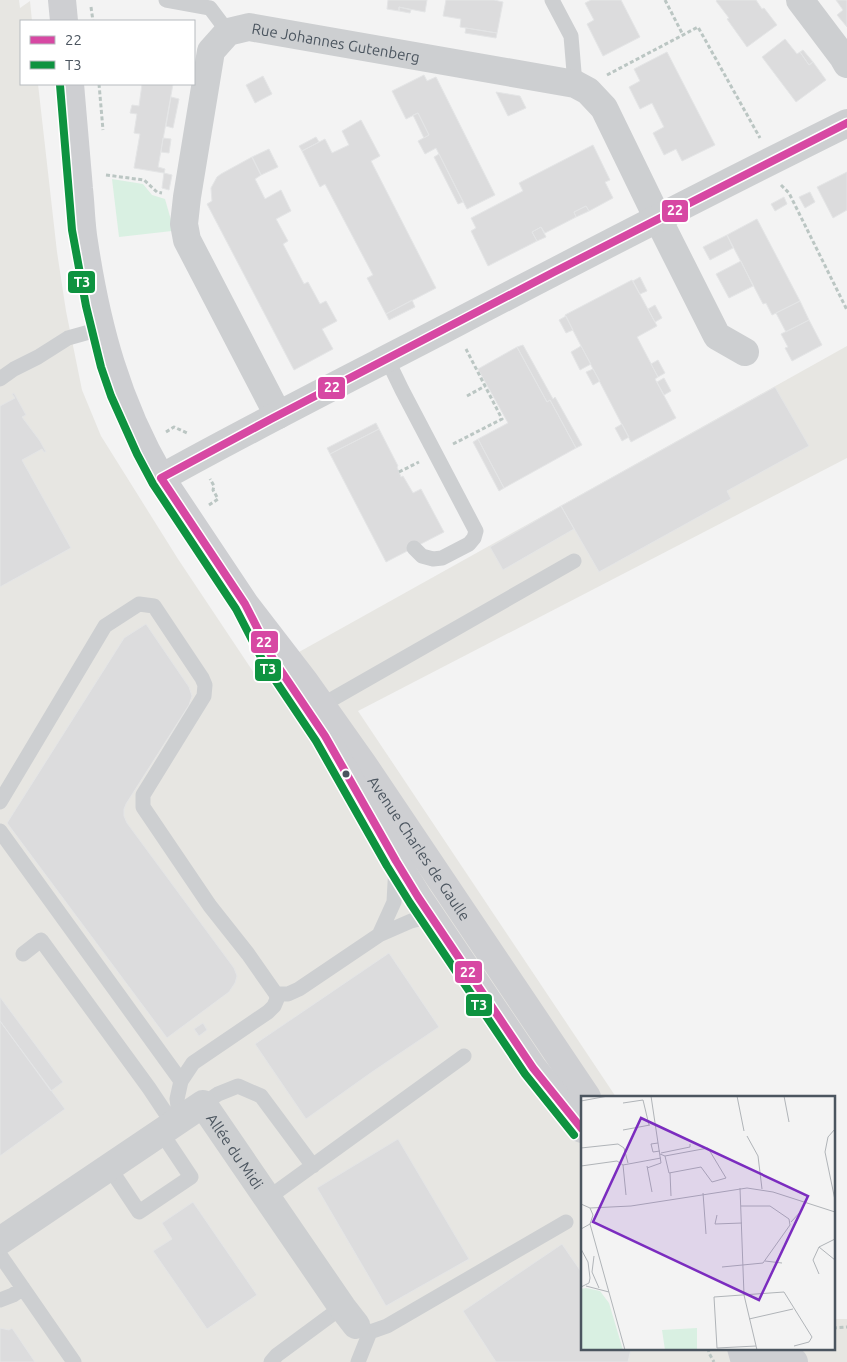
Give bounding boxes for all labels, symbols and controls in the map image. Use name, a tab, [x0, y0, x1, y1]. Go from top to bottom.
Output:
street label: Rue Johannes Gutenberg	[251, 19, 421, 65]
legend	[20, 20, 195, 85]
text: 22	[65, 31, 82, 48]
text: T3	[65, 56, 82, 73]
line badge: 22	[661, 199, 689, 223]
text: 22	[667, 202, 683, 218]
line badge: T3	[67, 270, 96, 294]
text: T3	[74, 274, 90, 290]
line badge: 22	[317, 376, 346, 400]
text: 22	[324, 379, 340, 395]
line badge: 22	[250, 630, 279, 654]
text: 22	[256, 634, 272, 650]
line badge: T3	[254, 658, 282, 682]
text: T3	[260, 661, 276, 677]
unlabelled marker	[341, 769, 351, 779]
street label: Avenue Charles de Gaulle	[365, 773, 474, 923]
line badge: 22	[454, 960, 483, 984]
text: 22	[460, 964, 476, 980]
line badge: T3	[465, 993, 493, 1017]
text: T3	[471, 997, 487, 1013]
inset map	[581, 1096, 834, 1350]
street label: Allée du Midi	[204, 1110, 267, 1192]

